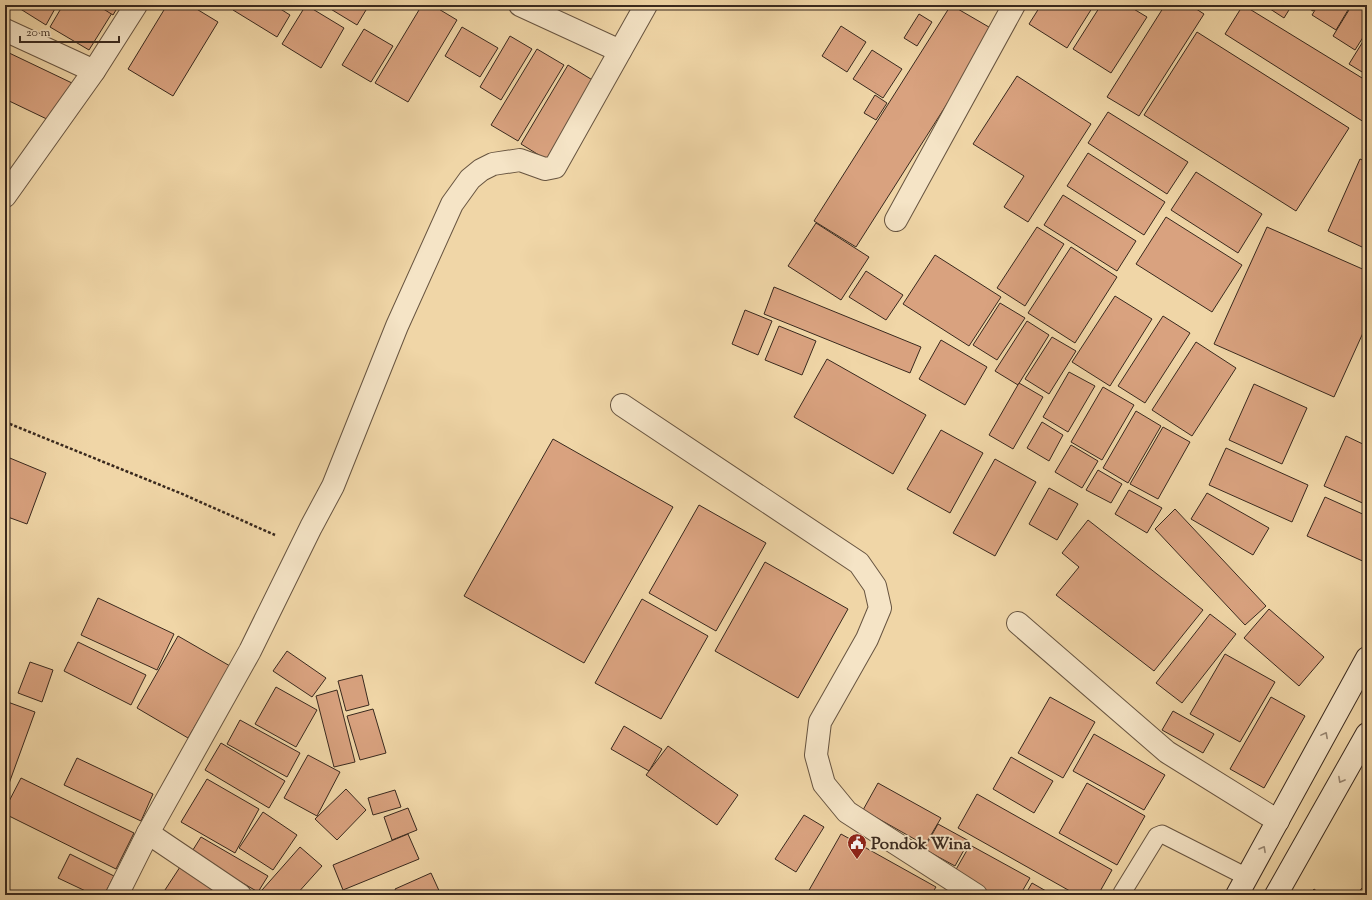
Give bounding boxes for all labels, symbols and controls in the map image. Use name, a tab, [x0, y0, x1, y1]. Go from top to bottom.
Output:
scale bar	[20, 18, 119, 44]
text: 20 m	[26, 24, 51, 42]
one-way arrow	[1321, 732, 1328, 739]
one-way arrow	[1338, 776, 1345, 784]
public building icon: Pondok Wina	[846, 832, 868, 860]
place label: Pondok Wina	[871, 833, 971, 857]
one-way arrow	[1258, 846, 1265, 853]

